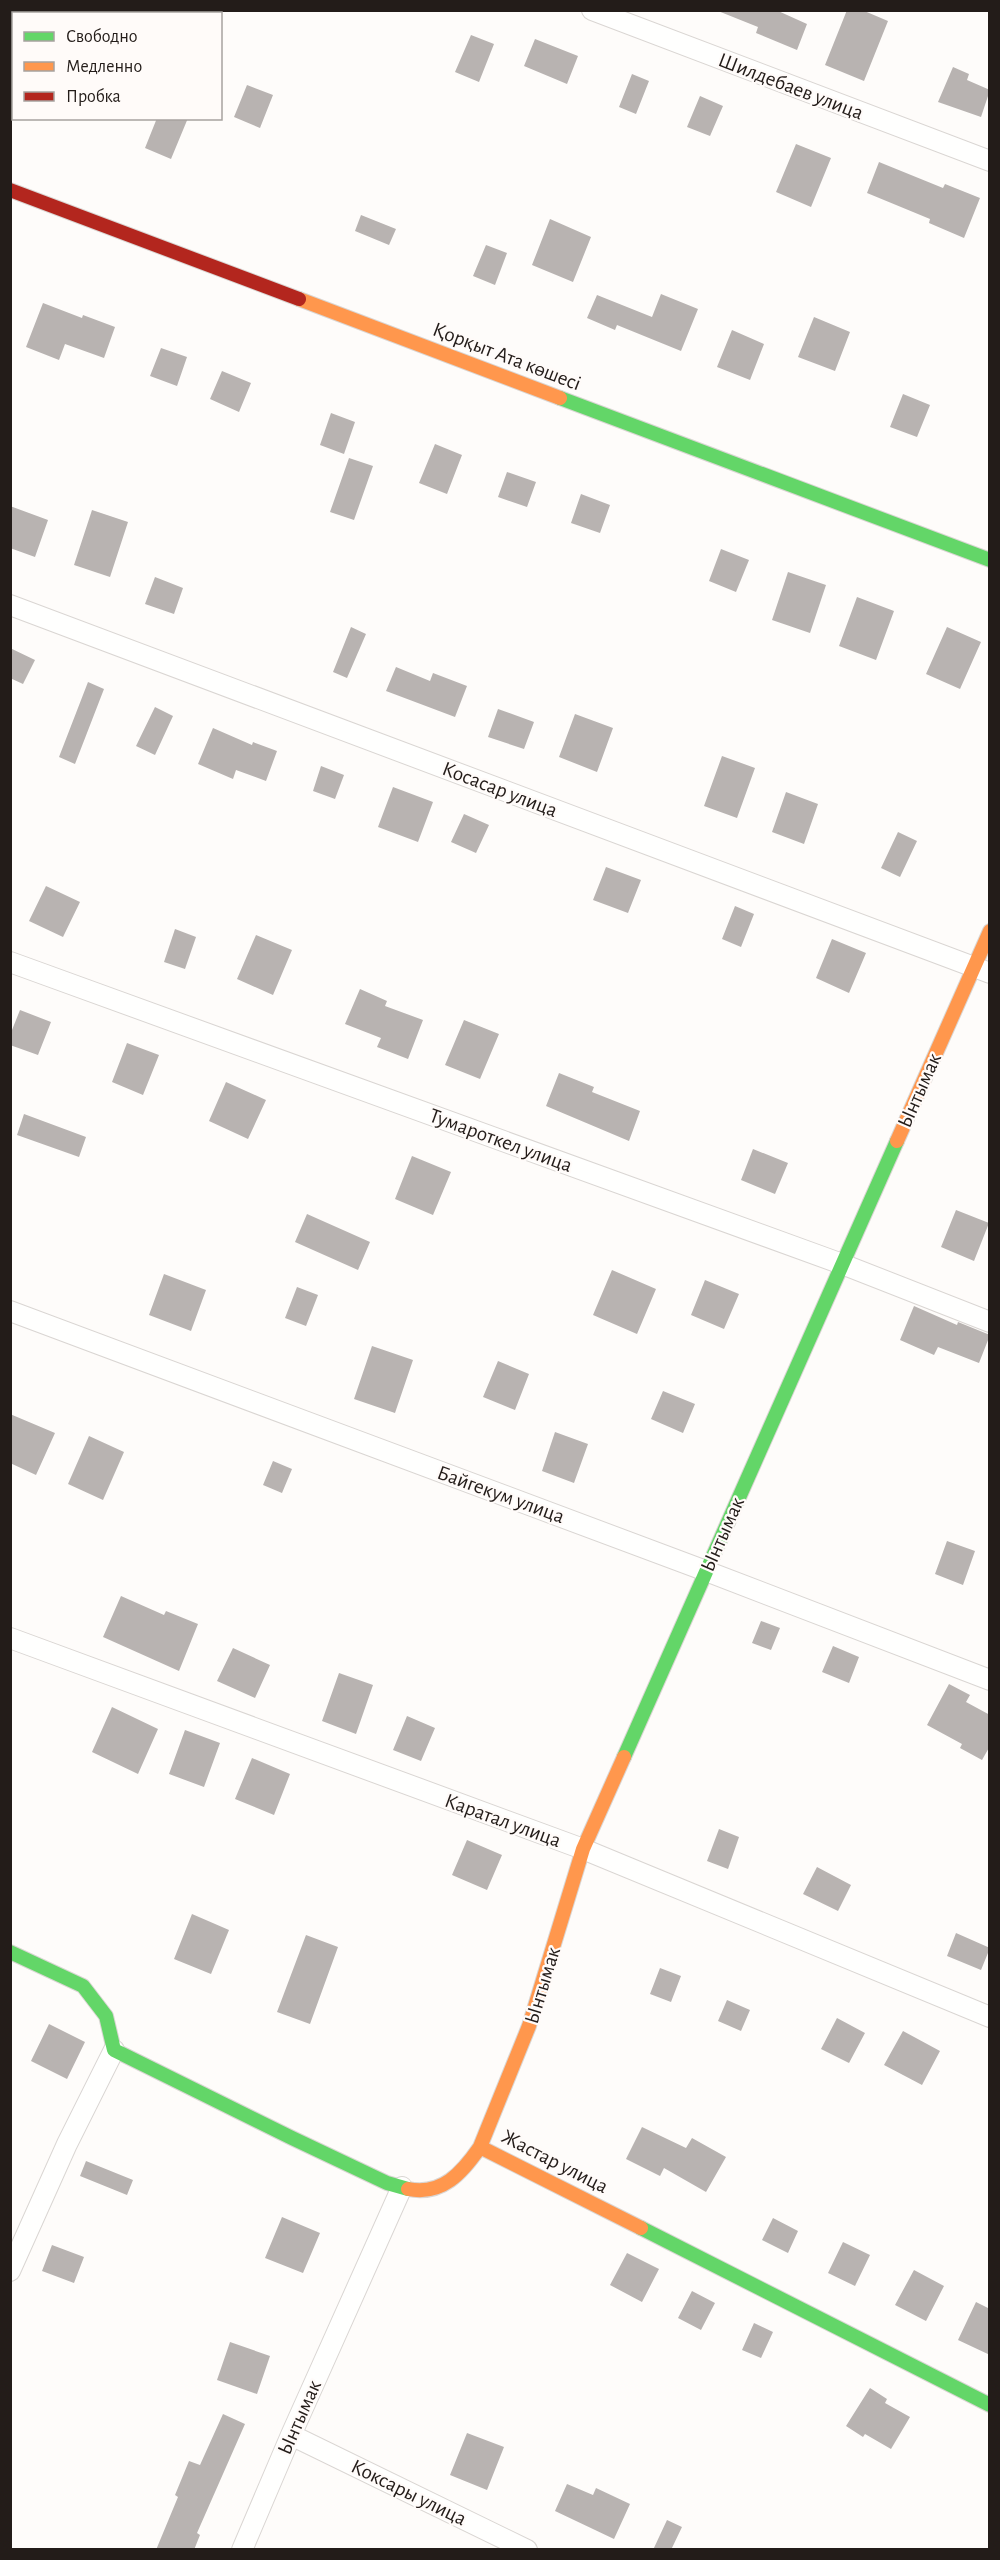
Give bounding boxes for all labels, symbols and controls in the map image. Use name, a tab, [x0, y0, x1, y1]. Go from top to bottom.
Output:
legend	[12, 12, 222, 120]
text: Свободно	[66, 27, 138, 46]
street label: Шилдебаев улица	[715, 49, 867, 124]
text: Медленно	[66, 58, 142, 76]
text: Пробка	[66, 87, 121, 106]
street label: Қорқыт Ата көшесі	[430, 319, 584, 394]
street label: Косасар улица	[439, 758, 561, 821]
street label: Ынтымак	[894, 1050, 945, 1130]
street label: Тумароткел улица	[427, 1105, 575, 1176]
street label: Байгекум улица	[434, 1462, 568, 1527]
street label: Ынтымак	[697, 1494, 748, 1574]
street label: Каратал улица	[442, 1790, 564, 1851]
street label: Ынтымак	[521, 1944, 564, 2026]
street label: Жастар улица	[498, 2126, 612, 2197]
street label: Ынтымак	[274, 2377, 325, 2457]
street label: Коксары улица	[348, 2455, 470, 2530]

